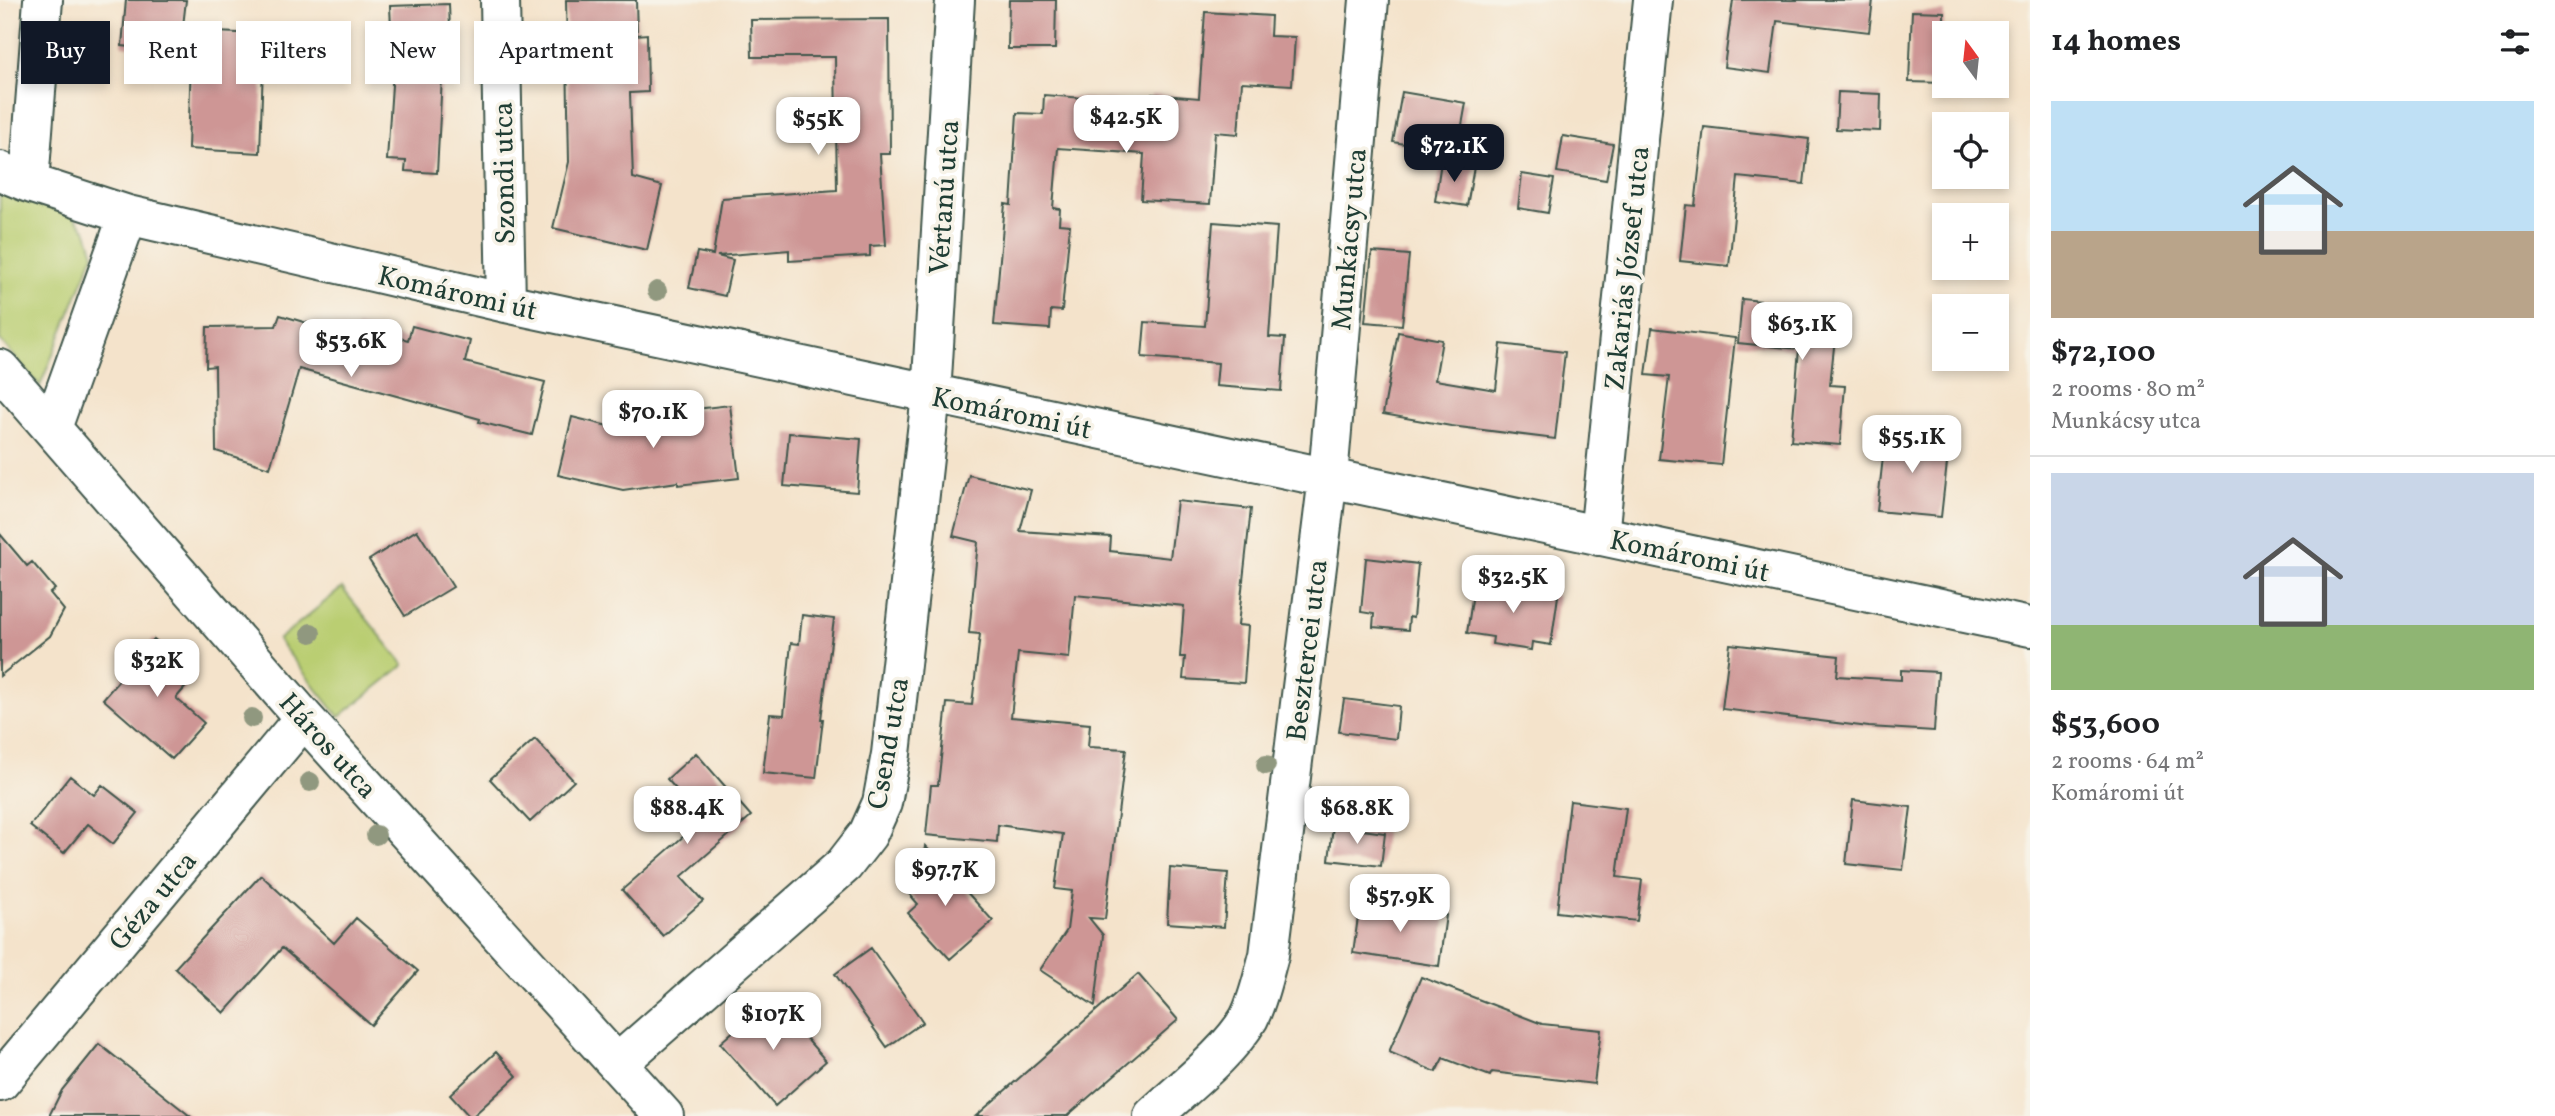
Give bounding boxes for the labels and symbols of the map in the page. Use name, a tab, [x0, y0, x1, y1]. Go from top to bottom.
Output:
north arrow	[1932, 21, 2009, 98]
pin: $42.5K	[1069, 96, 1183, 155]
pin: $55K	[777, 97, 859, 157]
street label: Szondi utca	[485, 101, 526, 245]
street label: Vértanú utca	[921, 118, 970, 276]
pin: $72.1K	[1397, 124, 1511, 184]
street label: Zakariás József utca	[1596, 144, 1661, 392]
street label: Munkácsy utca	[1323, 146, 1378, 332]
street label: Komáromi út	[374, 257, 541, 332]
pin: $63.1K	[1745, 302, 1859, 362]
pin: $53.6K	[294, 320, 408, 379]
street label: Komáromi út	[928, 378, 1095, 450]
pin: $70.1K	[596, 391, 710, 450]
pin: $55.1K	[1855, 416, 1969, 475]
street label: Komáromi út	[1606, 521, 1773, 593]
pin: $32.5K	[1456, 556, 1570, 615]
street label: Besztercei utca	[1278, 557, 1339, 743]
pin: $32K	[116, 640, 198, 699]
street label: Csend utca	[859, 674, 920, 813]
street label: Háros utca	[269, 685, 385, 808]
pin: $88.4K	[630, 786, 744, 846]
pin: $68.8K	[1300, 786, 1414, 846]
street label: Géza utca	[101, 843, 207, 960]
pin: $97.7K	[888, 848, 1002, 908]
pin: $57.9K	[1343, 874, 1457, 934]
pin: $107K	[724, 992, 822, 1052]

